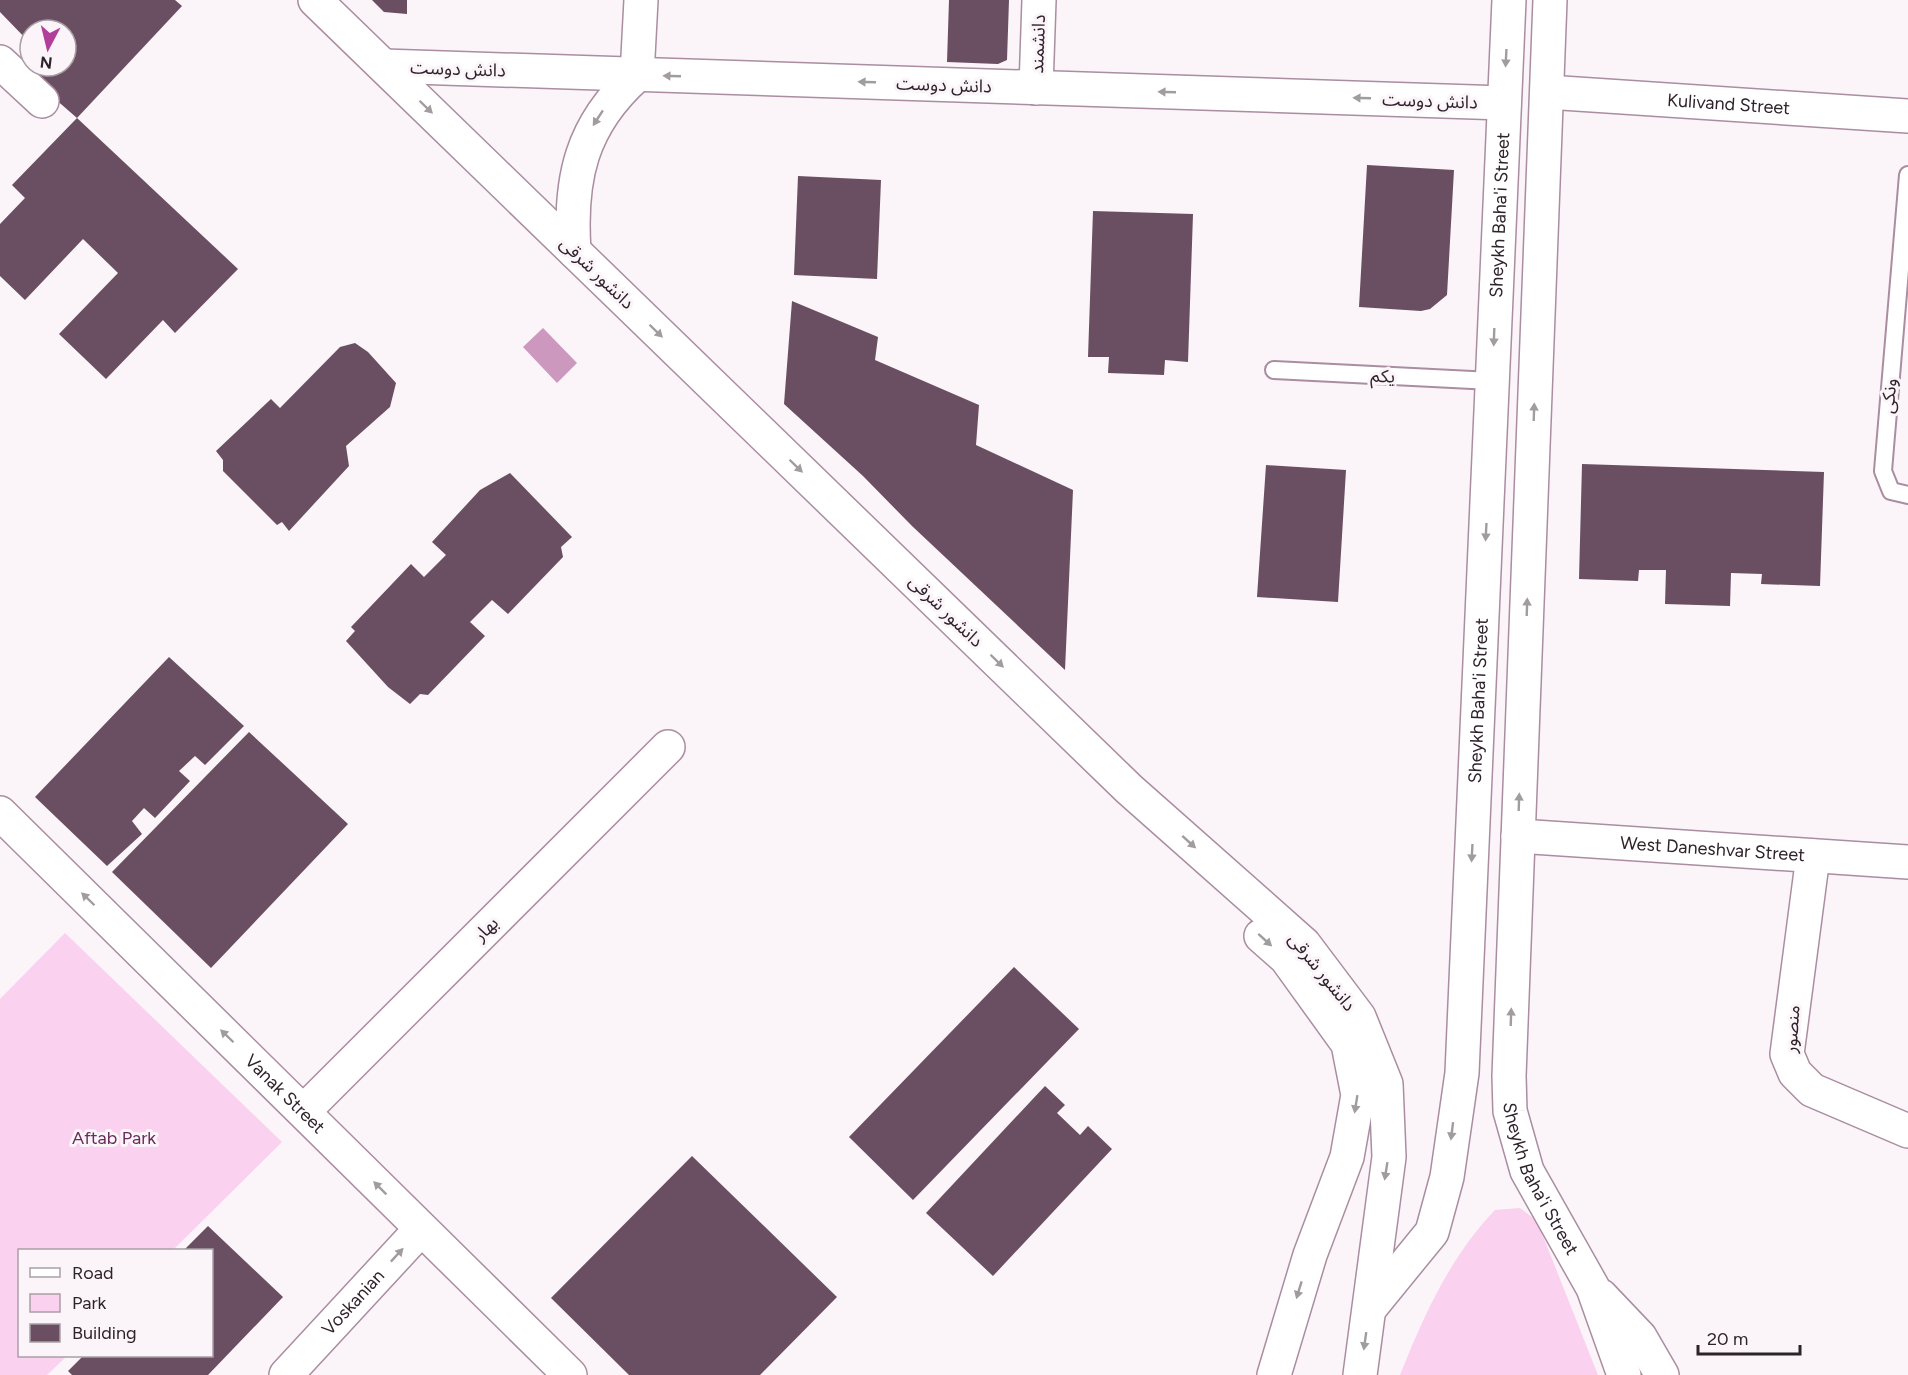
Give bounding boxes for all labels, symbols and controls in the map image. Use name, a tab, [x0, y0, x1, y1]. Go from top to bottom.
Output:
street label: دانشمند	[1026, 14, 1050, 74]
north arrow	[18, 18, 78, 78]
one-way arrow	[1502, 49, 1511, 68]
text: N	[39, 52, 54, 73]
street label: دانش دوست	[410, 56, 506, 82]
one-way arrow	[663, 71, 682, 81]
street label: دانش دوست	[896, 72, 992, 98]
one-way arrow	[858, 78, 877, 87]
one-way arrow	[1157, 87, 1176, 97]
street label: دانش دوست	[1382, 88, 1478, 114]
street label: Kulivand Street	[1667, 89, 1791, 119]
one-way arrow	[1352, 94, 1371, 103]
one-way arrow	[418, 100, 433, 114]
one-way arrow	[593, 110, 604, 127]
street label: Sheykh Baha'i Street	[1485, 132, 1514, 298]
street label: دانشور شرقی	[555, 232, 639, 314]
one-way arrow	[649, 323, 663, 337]
one-way arrow	[1490, 328, 1499, 347]
street label: یکم	[1370, 364, 1396, 390]
street label: ونکی	[1877, 377, 1901, 415]
one-way arrow	[1530, 402, 1539, 421]
one-way arrow	[789, 459, 803, 473]
one-way arrow	[1481, 522, 1490, 541]
street label: دانشور شرقی	[904, 570, 988, 652]
one-way arrow	[1522, 597, 1532, 616]
street label: Sheykh Baha'i Street	[1464, 617, 1493, 784]
one-way arrow	[989, 653, 1003, 667]
one-way arrow	[1515, 792, 1524, 811]
street label: West Daneshvar Street	[1619, 832, 1806, 866]
one-way arrow	[1181, 835, 1196, 848]
one-way arrow	[1467, 843, 1476, 862]
one-way arrow	[80, 892, 95, 906]
street label: بهار	[468, 912, 503, 947]
street label: دانشور شرقی	[1284, 928, 1360, 1016]
one-way arrow	[1258, 933, 1273, 947]
street label: منصور	[1779, 1004, 1805, 1055]
one-way arrow	[1507, 1008, 1516, 1027]
one-way arrow	[220, 1029, 234, 1043]
street label: Vanak Street	[240, 1050, 330, 1138]
one-way arrow	[1351, 1095, 1360, 1114]
street label: Sheykh Baha'i Street	[1499, 1102, 1583, 1259]
one-way arrow	[1447, 1122, 1457, 1141]
park label: Aftab Park	[72, 1127, 156, 1149]
one-way arrow	[1382, 1162, 1391, 1181]
one-way arrow	[374, 1181, 388, 1195]
one-way arrow	[390, 1248, 404, 1263]
legend	[18, 1249, 213, 1357]
text: Road	[72, 1262, 113, 1284]
street label: Voskanian	[317, 1265, 389, 1340]
one-way arrow	[1294, 1282, 1303, 1300]
text: Park	[72, 1292, 107, 1314]
scale bar	[1698, 1318, 1800, 1356]
text: Building	[72, 1322, 137, 1344]
text: 20 m	[1707, 1328, 1748, 1350]
one-way arrow	[1361, 1332, 1370, 1351]

